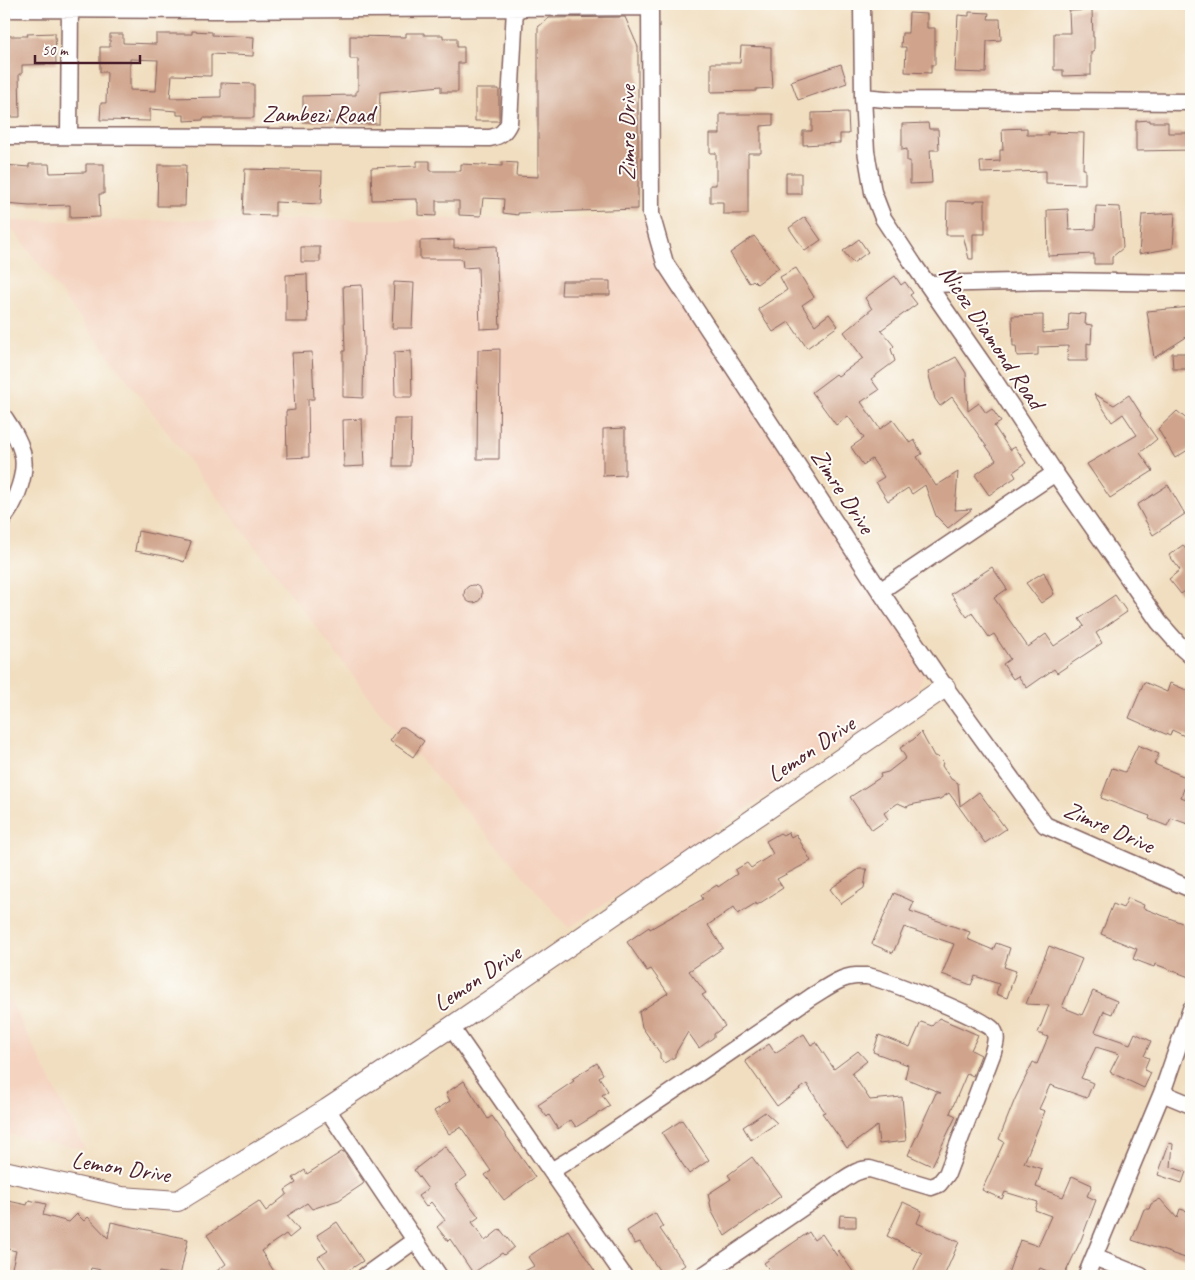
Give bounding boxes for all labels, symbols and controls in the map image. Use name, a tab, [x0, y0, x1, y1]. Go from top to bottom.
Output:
scale bar	[35, 32, 140, 64]
text: 50 m	[42, 41, 69, 60]
street label: Zimre Drive	[612, 83, 642, 181]
street label: Zambezi Road	[262, 99, 378, 129]
street label: Nicoz Diamond Road	[933, 259, 1053, 418]
street label: Zimre Drive	[804, 443, 883, 541]
street label: Lemon Drive	[761, 708, 862, 789]
street label: Zimre Drive	[1059, 794, 1161, 861]
street label: Lemon Drive	[427, 937, 528, 1018]
street label: Lemon Drive	[70, 1144, 175, 1190]

